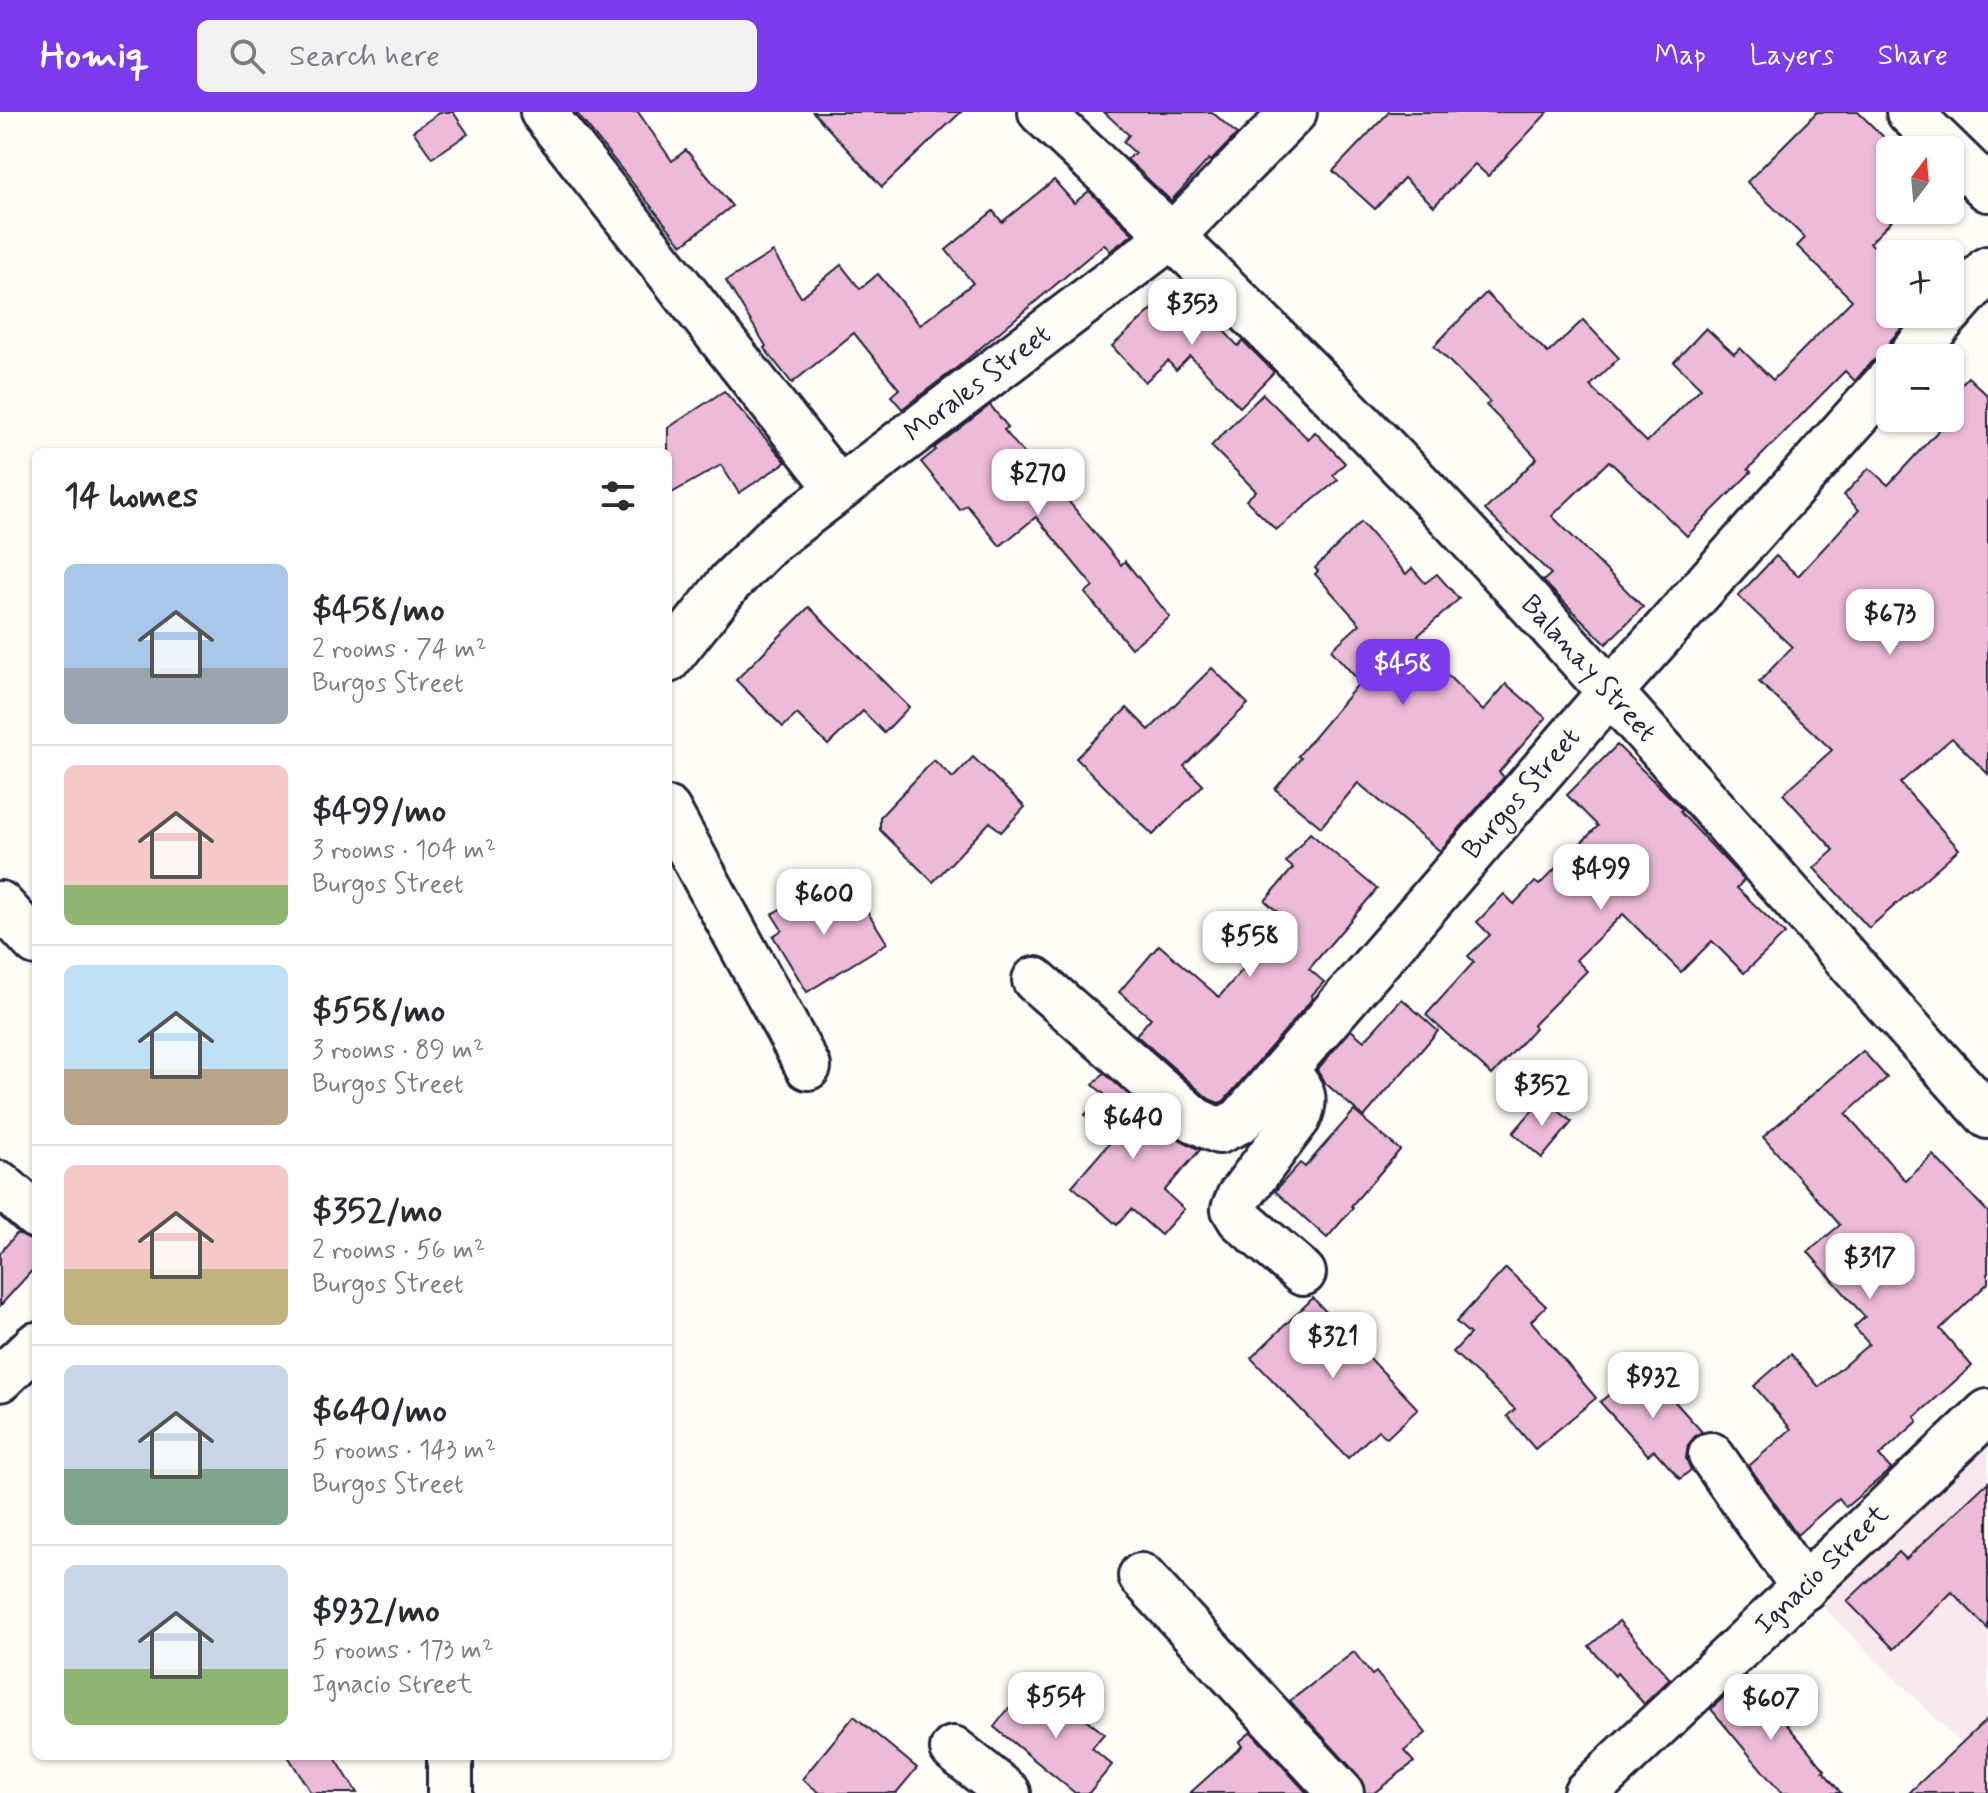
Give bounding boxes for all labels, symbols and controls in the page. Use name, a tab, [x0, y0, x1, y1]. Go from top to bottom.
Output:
search box	[197, 20, 757, 92]
text: Homiq	[40, 32, 149, 81]
icon: search	[225, 34, 269, 78]
text: Search here	[289, 37, 440, 76]
text: Map	[1655, 38, 1706, 75]
text: Layers	[1750, 38, 1834, 75]
text: Share	[1878, 38, 1948, 75]
north arrow	[1876, 136, 1964, 224]
map controls	[1876, 136, 1964, 432]
button: +	[1876, 240, 1964, 328]
pin: $353	[1145, 279, 1239, 347]
text: $353	[1166, 288, 1218, 322]
street label: Morales Street	[897, 317, 1059, 451]
button: −	[1876, 344, 1964, 432]
pin: $270	[991, 449, 1085, 517]
text: $270	[1010, 458, 1066, 492]
text: 14 homes	[64, 474, 198, 519]
icon: filters	[596, 474, 640, 518]
street label: Balanay Street	[1512, 587, 1664, 751]
text: $458/mo	[312, 588, 445, 633]
pin: $673	[1843, 589, 1937, 657]
icon: home	[128, 596, 224, 692]
text: $673	[1864, 598, 1916, 632]
text: 2 rooms · 74 m²	[312, 633, 487, 667]
pin: $458	[1356, 639, 1450, 707]
text: $458	[1374, 648, 1432, 682]
text: Burgos Street	[312, 667, 464, 701]
street label: Burgos Street	[1454, 720, 1591, 869]
text: $499/mo	[312, 789, 446, 834]
icon: home	[128, 797, 224, 893]
text: 3 rooms · 104 m²	[312, 834, 496, 868]
pin: $499	[1554, 844, 1648, 912]
text: $499	[1571, 853, 1631, 887]
text: Burgos Street	[312, 868, 464, 902]
pin: $600	[777, 869, 871, 937]
text: $600	[794, 878, 854, 912]
pin: $558	[1203, 911, 1297, 979]
text: $558	[1221, 920, 1279, 954]
text: $558/mo	[312, 989, 445, 1034]
icon: home	[128, 997, 224, 1093]
text: 3 rooms · 89 m²	[312, 1034, 484, 1068]
pin: $352	[1495, 1060, 1589, 1128]
text: Burgos Street	[312, 1068, 464, 1102]
text: $352	[1514, 1069, 1570, 1103]
pin: $640	[1086, 1093, 1180, 1161]
text: $640	[1103, 1102, 1163, 1136]
text: $352/mo	[312, 1189, 442, 1234]
icon: home	[128, 1197, 224, 1293]
pin: $317	[1823, 1233, 1917, 1301]
text: 2 rooms · 56 m²	[312, 1234, 485, 1268]
text: $317	[1844, 1242, 1896, 1276]
text: Burgos Street	[312, 1268, 464, 1302]
pin: $321	[1286, 1312, 1380, 1380]
text: $321	[1308, 1321, 1358, 1355]
pin: $932	[1606, 1352, 1700, 1420]
text: $932	[1626, 1361, 1680, 1395]
text: $640/mo	[312, 1389, 447, 1434]
icon: home	[128, 1397, 224, 1493]
text: 5 rooms · 143 m²	[312, 1434, 496, 1468]
text: Burgos Street	[312, 1468, 464, 1502]
street label: Ignacio Street	[1747, 1496, 1897, 1643]
text: $932/mo	[312, 1589, 440, 1634]
icon: home	[128, 1597, 224, 1693]
text: 5 rooms · 173 m²	[312, 1634, 493, 1668]
text: Ignacio Street	[312, 1668, 472, 1702]
pin: $554	[1009, 1672, 1103, 1740]
pin: $607	[1724, 1674, 1818, 1742]
text: $554	[1026, 1681, 1086, 1715]
text: $607	[1742, 1683, 1800, 1717]

